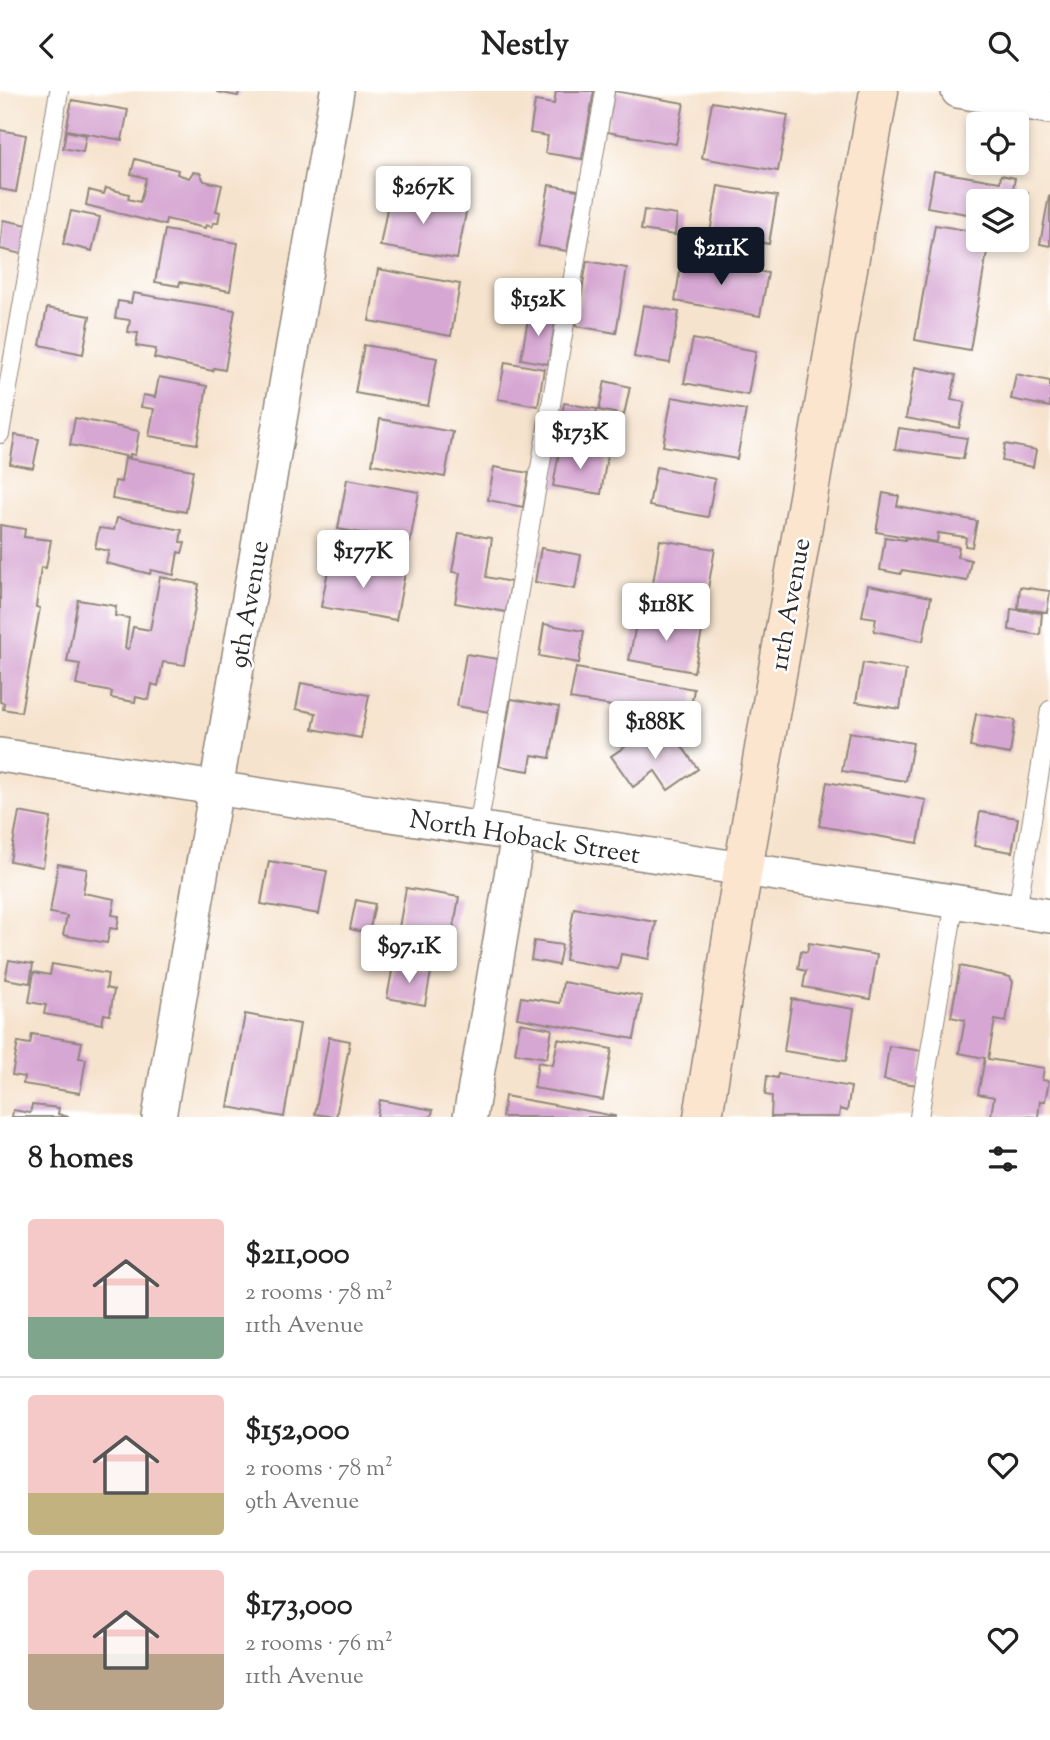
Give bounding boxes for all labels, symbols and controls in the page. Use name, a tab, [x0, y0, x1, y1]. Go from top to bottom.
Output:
text: Nestly	[481, 23, 569, 69]
icon: back	[28, 27, 66, 65]
icon: search	[984, 27, 1022, 65]
map controls	[966, 112, 1029, 252]
button: locate	[966, 112, 1029, 175]
pin: $267K	[374, 167, 472, 226]
text: $267K	[392, 172, 454, 205]
button: layers	[966, 189, 1029, 252]
pin: $211K	[672, 227, 770, 287]
text: $211K	[693, 233, 749, 266]
pin: $152K	[489, 279, 587, 338]
text: $152K	[510, 284, 566, 317]
pin: $173K	[531, 411, 629, 471]
text: $173K	[551, 417, 609, 450]
pin: $177K	[314, 531, 412, 590]
street label: 11th Avenue	[762, 535, 821, 674]
text: $177K	[333, 536, 393, 569]
street label: 9th Avenue	[221, 538, 280, 671]
pin: $118K	[617, 583, 715, 643]
text: $118K	[638, 589, 694, 622]
pin: $188K	[606, 701, 704, 761]
text: $188K	[625, 707, 685, 740]
street label: North Hoback Street	[407, 802, 643, 875]
pin: $97.1K	[352, 925, 466, 985]
text: $97.1K	[377, 931, 441, 964]
text: 8 homes	[28, 1138, 133, 1181]
icon: filters	[984, 1140, 1022, 1178]
text: $211,000	[245, 1234, 350, 1277]
icon: home	[84, 1247, 168, 1331]
icon: heart	[984, 1270, 1022, 1308]
text: 2 rooms · 78 m²	[245, 1277, 393, 1310]
text: 11th Avenue	[245, 1310, 364, 1343]
text: $152,000	[245, 1410, 350, 1453]
icon: home	[84, 1423, 168, 1507]
icon: heart	[984, 1446, 1022, 1484]
text: 2 rooms · 78 m²	[245, 1453, 393, 1486]
text: 9th Avenue	[245, 1486, 359, 1519]
text: $173,000	[245, 1585, 353, 1628]
icon: home	[84, 1598, 168, 1682]
icon: heart	[984, 1621, 1022, 1659]
text: 2 rooms · 76 m²	[245, 1628, 393, 1661]
text: 11th Avenue	[245, 1661, 364, 1694]

